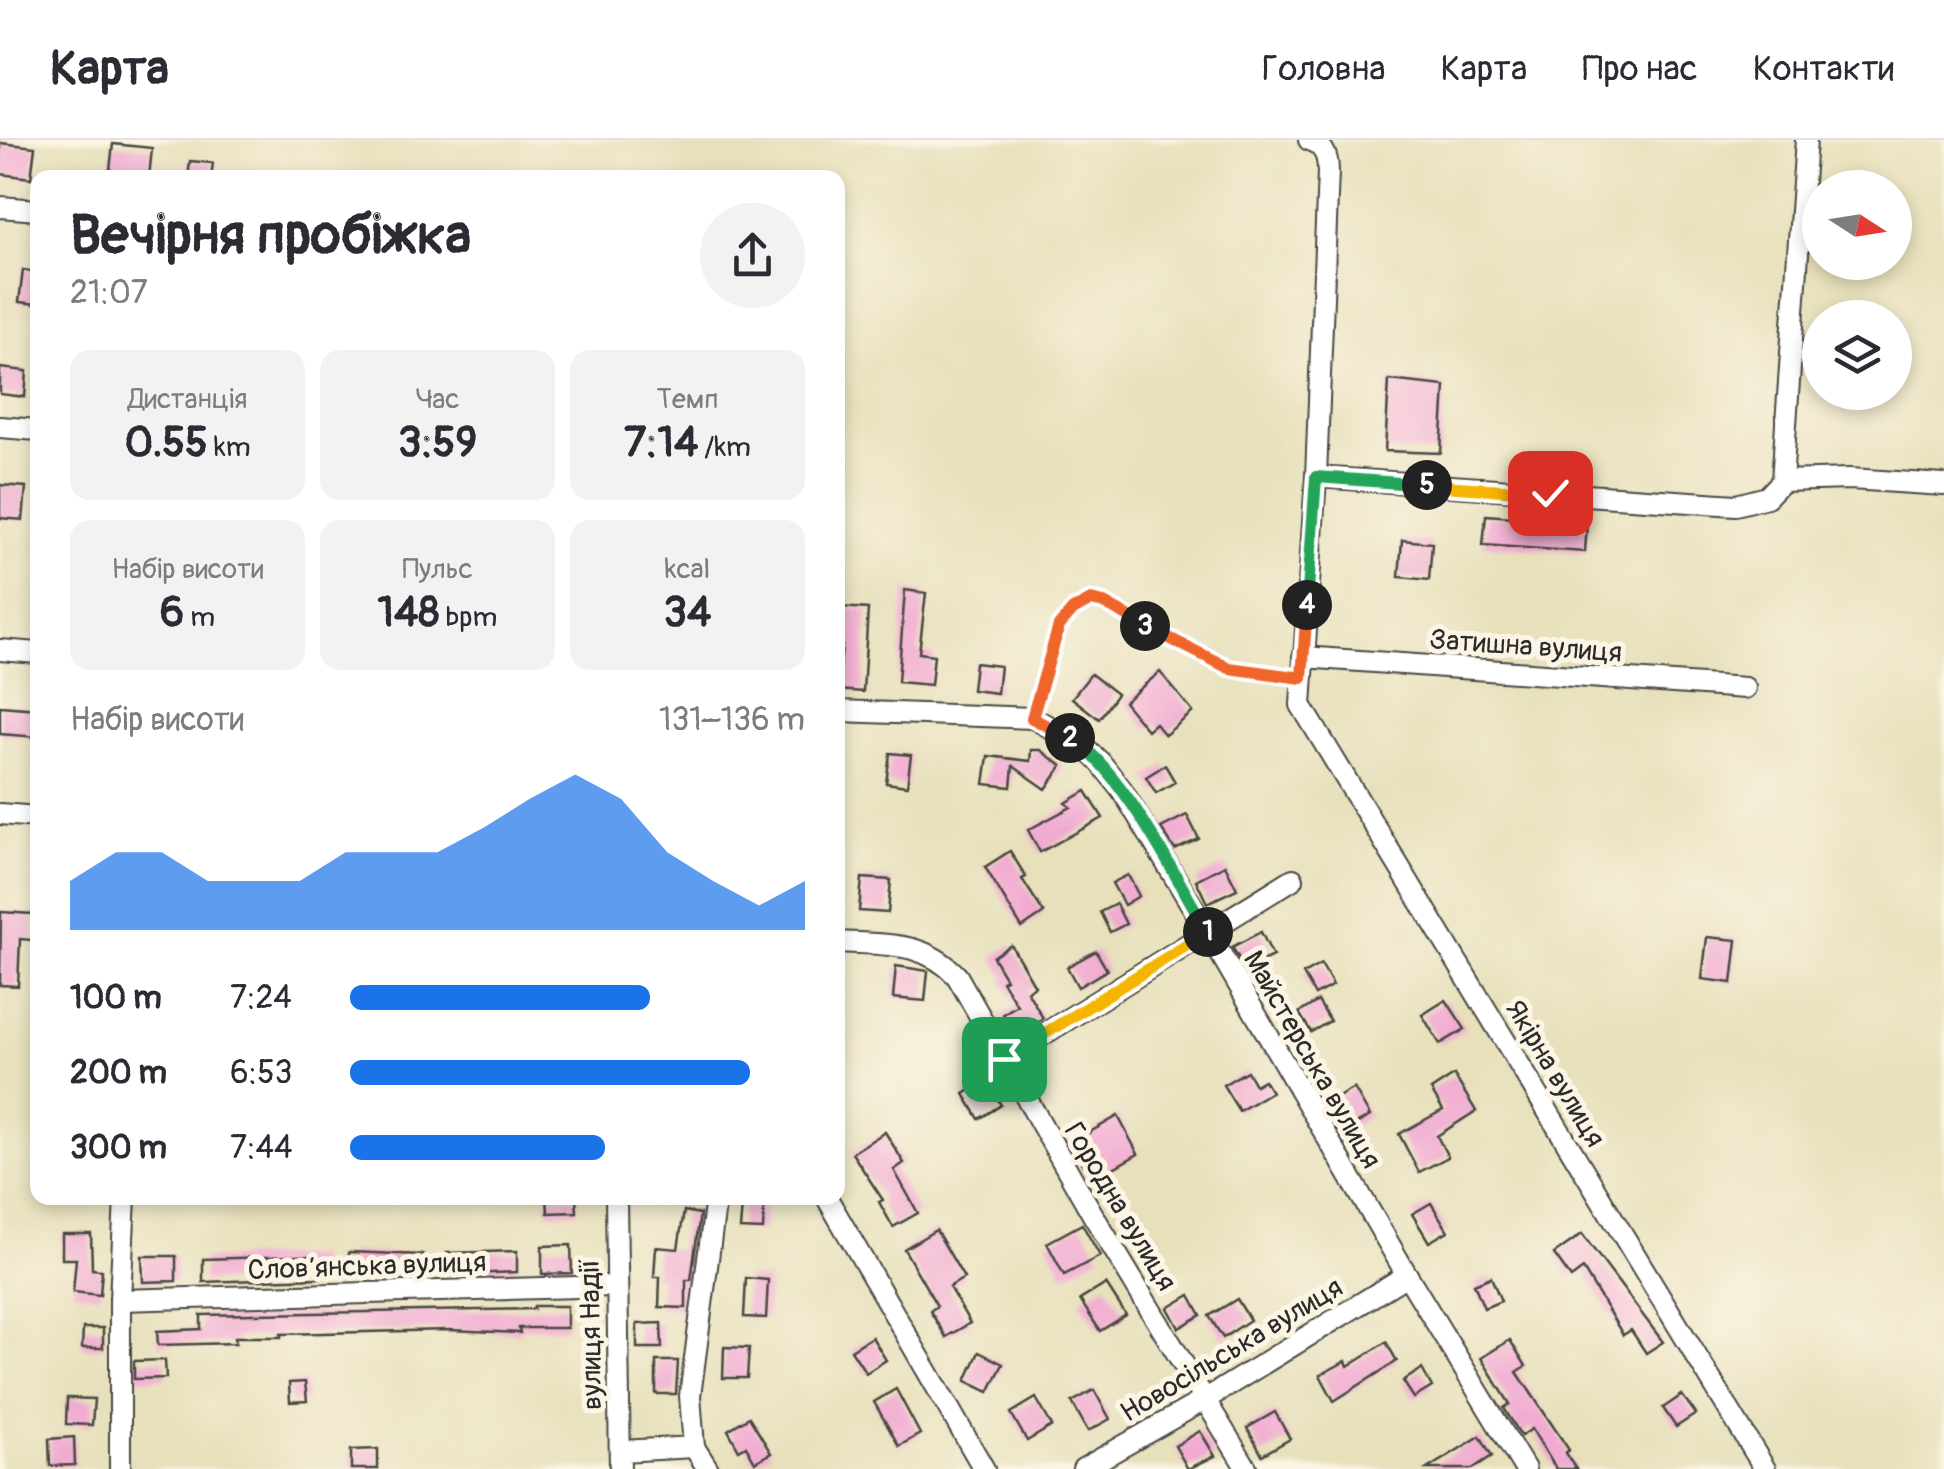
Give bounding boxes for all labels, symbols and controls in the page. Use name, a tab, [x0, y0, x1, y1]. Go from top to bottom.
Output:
text: Карта	[50, 39, 169, 99]
text: Головна	[1262, 47, 1385, 91]
text: Карта	[1440, 47, 1527, 91]
text: Про нас	[1582, 47, 1698, 91]
text: Контакти	[1753, 47, 1894, 91]
north arrow	[1802, 170, 1912, 280]
map controls	[1802, 170, 1912, 410]
text: Вечірня пробіжка	[70, 201, 471, 270]
button: share	[700, 203, 805, 308]
text: 21:07	[70, 273, 148, 313]
button: layers	[1802, 300, 1912, 410]
text: Дистанція	[128, 382, 247, 417]
text: Час	[415, 382, 460, 417]
text: Темп	[656, 382, 719, 417]
text: 0.55	[124, 417, 208, 469]
text: 3:59	[398, 417, 477, 469]
text: 7:14	[624, 417, 698, 469]
text: km	[208, 430, 251, 465]
text: /km	[698, 430, 751, 465]
pin	[1508, 451, 1593, 536]
pin: 5	[1402, 460, 1452, 510]
icon: check	[1523, 466, 1578, 521]
text: 5	[1419, 467, 1435, 502]
text: Набір висоти	[111, 552, 264, 587]
text: Пульс	[402, 552, 473, 587]
text: kcal	[665, 552, 710, 587]
pin: 4	[1282, 580, 1332, 630]
text: 6	[160, 587, 184, 639]
text: 148	[378, 587, 440, 639]
text: 34	[664, 587, 711, 639]
text: 4	[1299, 587, 1315, 622]
text: m	[184, 600, 215, 635]
text: bpm	[440, 600, 497, 635]
pin: 3	[1120, 601, 1170, 651]
text: 3	[1137, 608, 1153, 643]
street label: Затишна вулиця	[1428, 622, 1623, 671]
text: Набір висоти	[70, 700, 244, 740]
text: 131–136 m	[659, 700, 805, 740]
pin: 2	[1045, 713, 1095, 763]
text: 2	[1062, 720, 1078, 755]
pin: 1	[1183, 907, 1233, 957]
text: 1	[1203, 914, 1213, 949]
street label: Майстерська вулиця	[1235, 945, 1388, 1175]
text: 100 m	[70, 978, 162, 1018]
text: 7:24	[230, 978, 292, 1018]
street label: Якірна вулиця	[1497, 994, 1612, 1154]
pin	[962, 1017, 1047, 1102]
icon: arrive	[977, 1032, 1032, 1087]
text: 200 m	[70, 1053, 167, 1093]
text: 6:53	[230, 1053, 292, 1093]
street label: Городна вулиця	[1056, 1116, 1184, 1297]
text: 300 m	[70, 1128, 167, 1168]
text: 7:44	[230, 1128, 293, 1168]
street label: Словʼянська вулиця	[247, 1245, 487, 1288]
street label: вулиця Надії	[573, 1258, 610, 1410]
street label: Новосільська вулиця	[1114, 1270, 1349, 1430]

